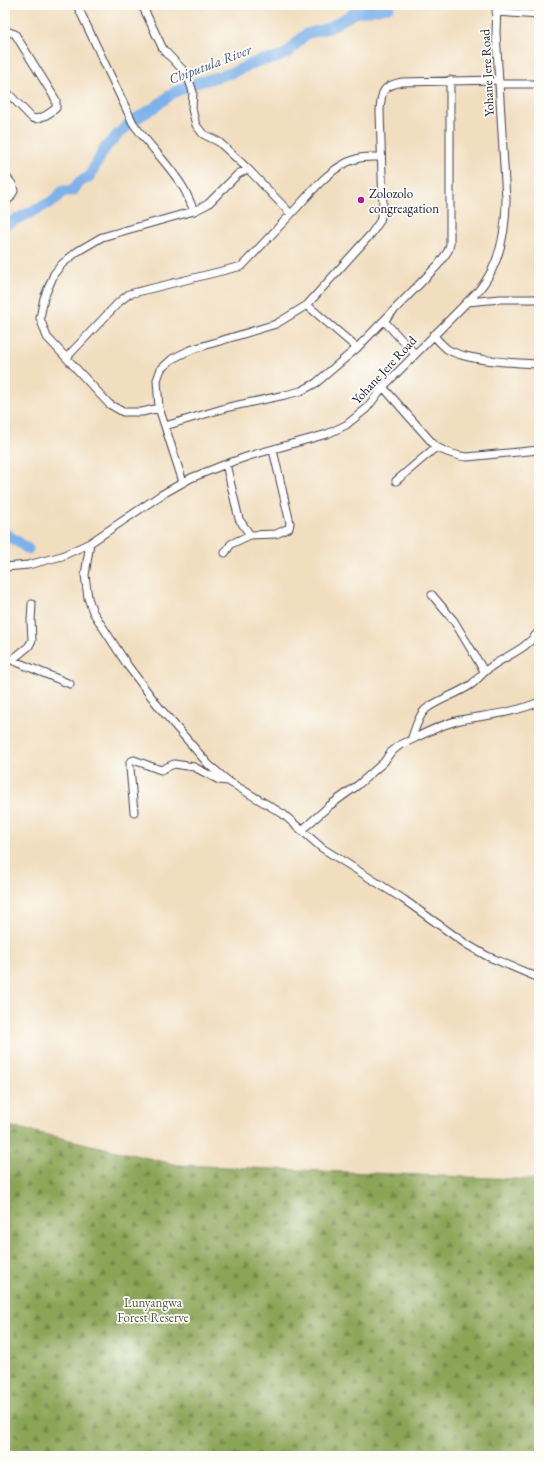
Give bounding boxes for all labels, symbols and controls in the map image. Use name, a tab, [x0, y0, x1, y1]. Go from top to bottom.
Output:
street label: Yohane Jere Road	[476, 28, 498, 117]
water label: Chiputula River	[166, 40, 254, 88]
place label: Zolozolo congreagation	[369, 185, 439, 217]
marker: Zolozolo congreagation	[356, 195, 366, 205]
street label: Yohane Jere Road	[348, 332, 420, 408]
park label: Lunyangwa Forest Reserve	[117, 1294, 189, 1326]

